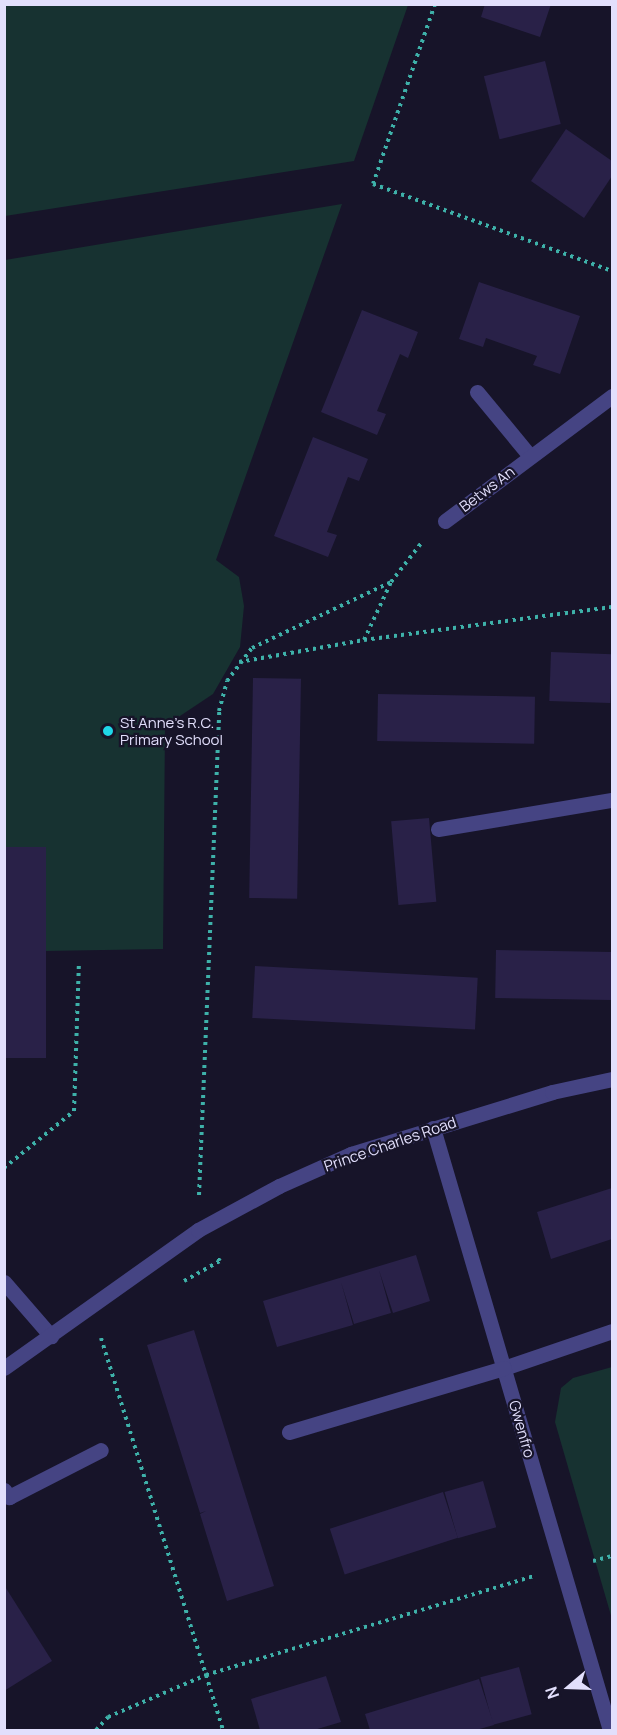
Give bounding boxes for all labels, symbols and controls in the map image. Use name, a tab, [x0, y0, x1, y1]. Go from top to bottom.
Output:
street label: Betws An	[456, 462, 518, 516]
place label: St Anne's R.C. Primary School	[120, 713, 223, 748]
marker: St Anne's R.C. Primary School	[101, 724, 115, 738]
street label: Prince Charles Road	[321, 1113, 459, 1175]
street label: Gwenfro	[505, 1398, 539, 1460]
north arrow	[539, 1657, 599, 1717]
text: N	[540, 1684, 564, 1702]

